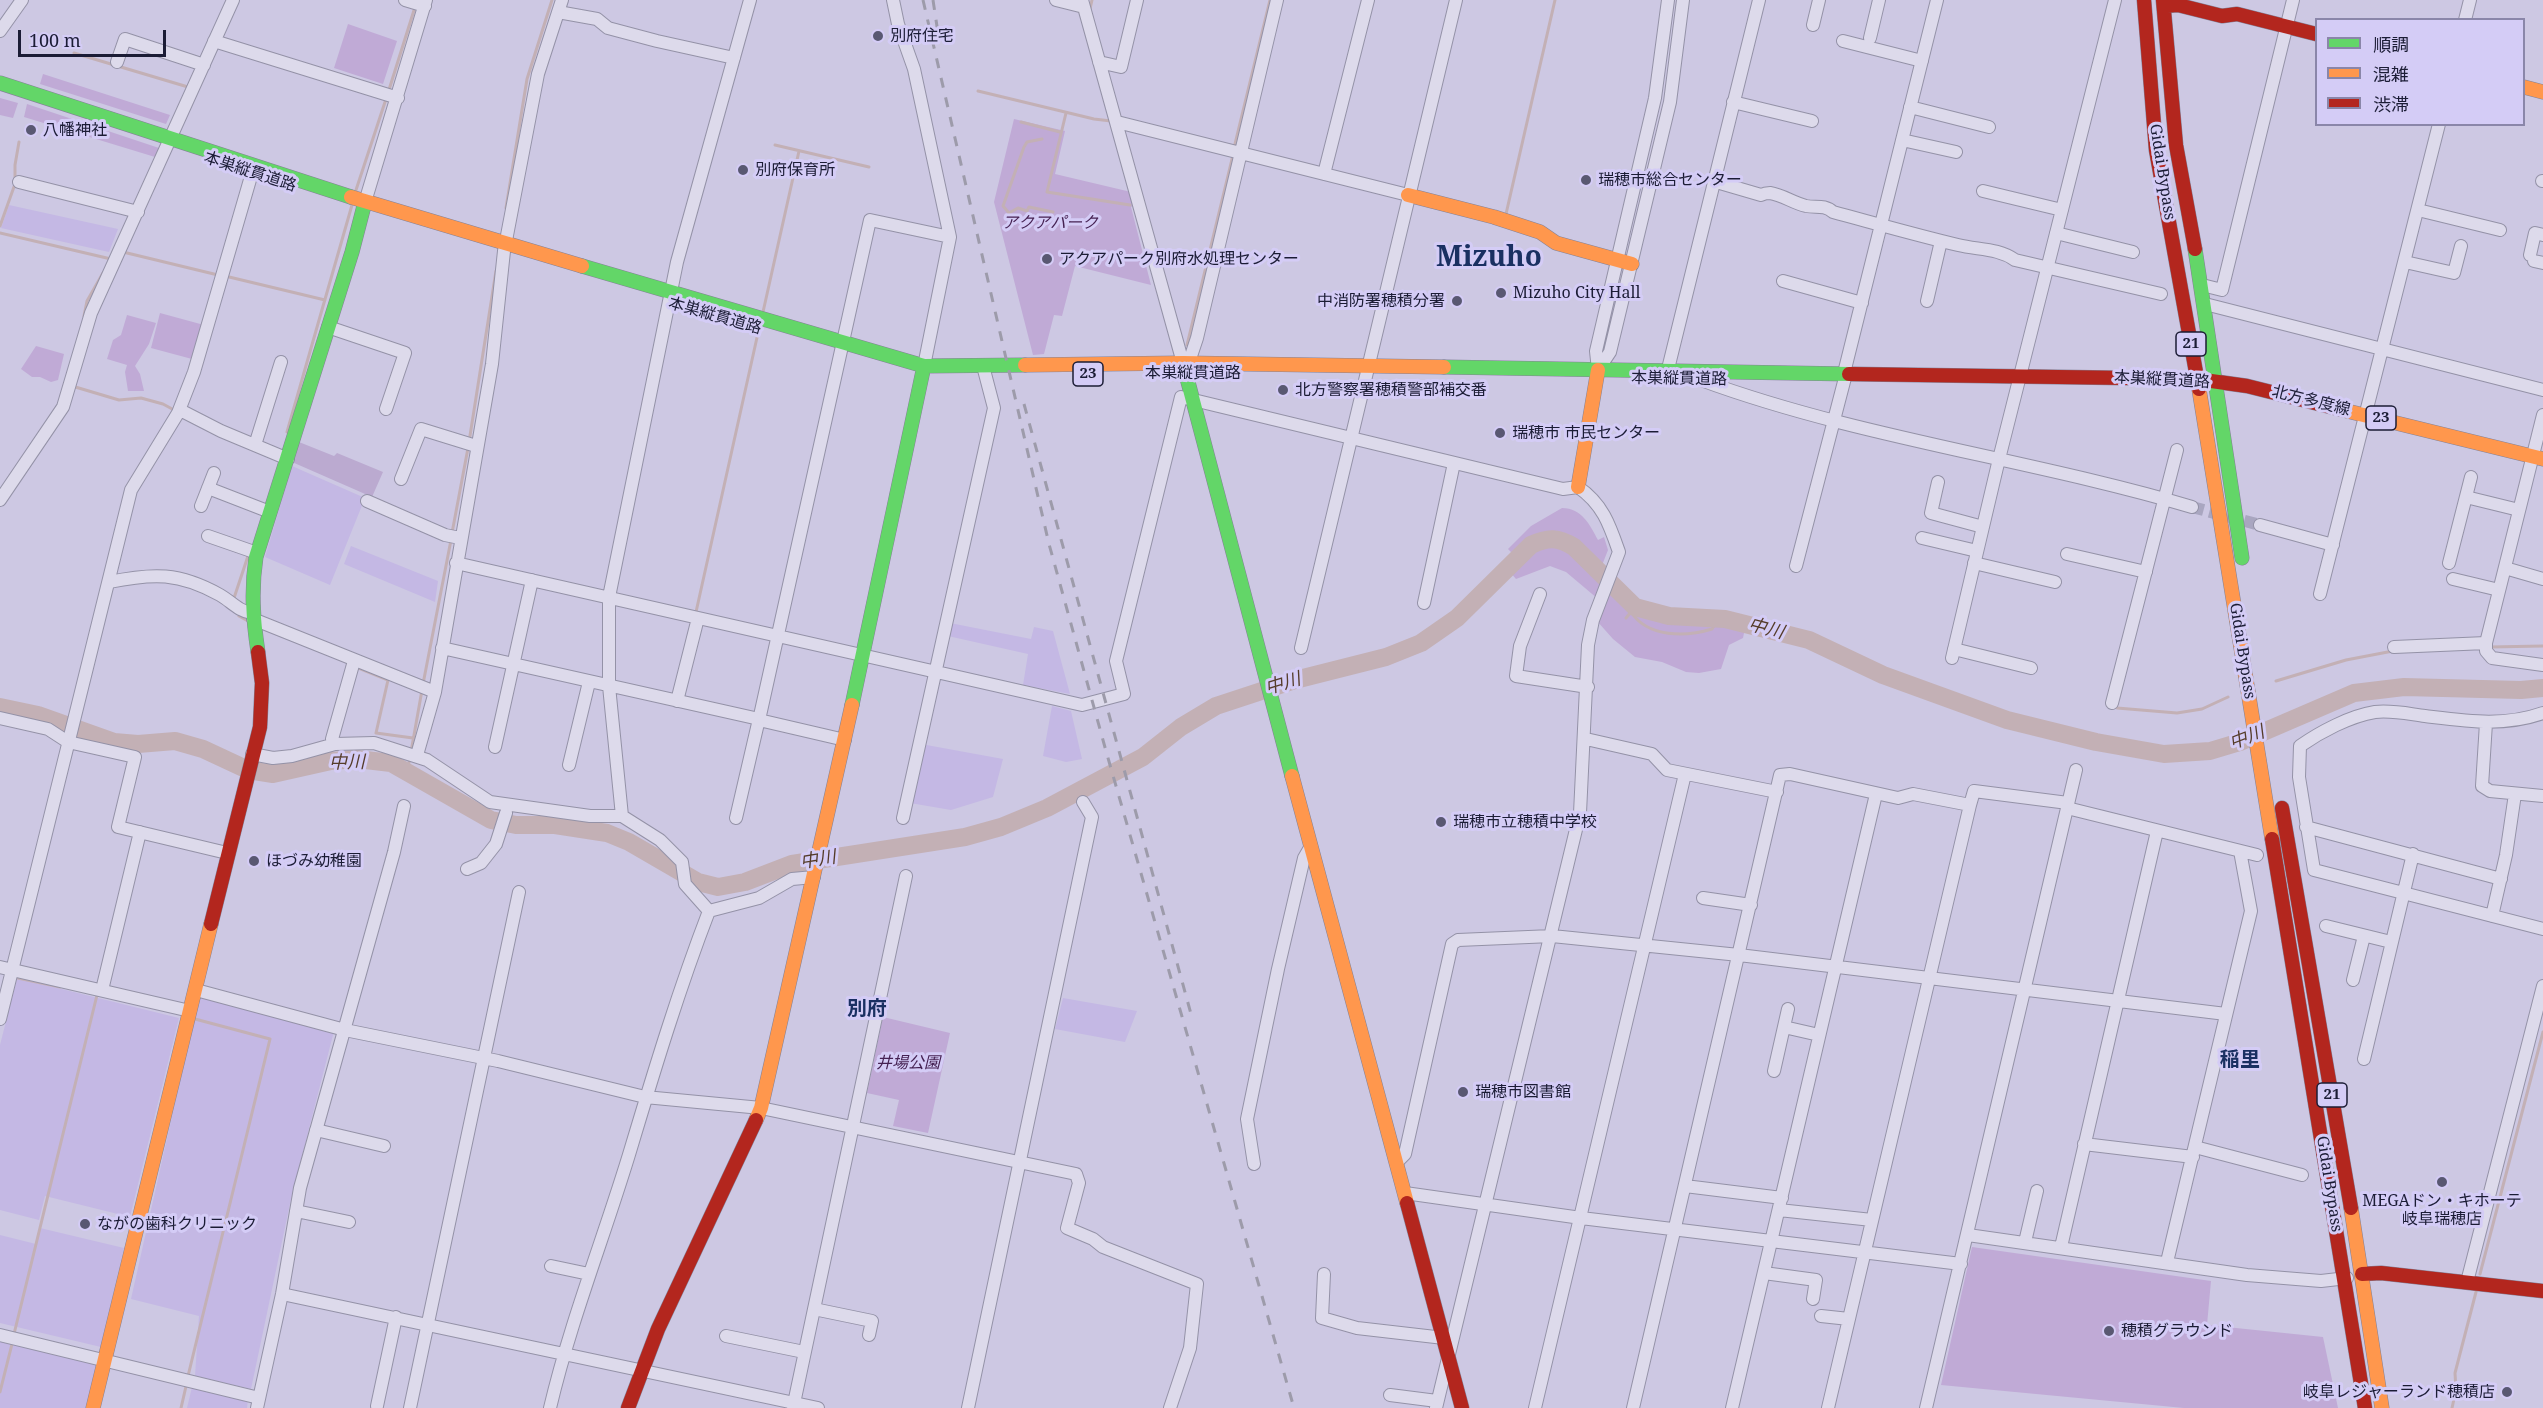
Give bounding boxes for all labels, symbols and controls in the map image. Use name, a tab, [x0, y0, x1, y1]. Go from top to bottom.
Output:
scale bar	[21, 18, 170, 56]
legend	[2315, 18, 2525, 126]
place label: 別府住宅	[890, 26, 954, 46]
text: 100 m	[29, 28, 81, 52]
marker: 別府住宅	[871, 29, 885, 43]
text: 順調	[2373, 32, 2409, 56]
text: 混雑	[2373, 62, 2409, 86]
text: 渋滞	[2373, 92, 2409, 116]
place label: 八幡神社	[43, 120, 107, 140]
marker: 八幡神社	[24, 123, 38, 137]
street label: Gidai Bypass	[2145, 123, 2179, 221]
street label: 本巣縦貫道路	[201, 148, 299, 196]
place label: 別府保育所	[755, 160, 835, 180]
marker: 別府保育所	[736, 163, 750, 177]
place label: 瑞穂市総合センター	[1598, 170, 1742, 190]
marker: 瑞穂市総合センター	[1579, 173, 1593, 187]
park label: アクアパーク	[1002, 213, 1098, 233]
district label: Mizuho	[1436, 241, 1542, 275]
place label: アクアパーク別府水処理センター	[1059, 249, 1299, 269]
marker: アクアパーク別府水処理センター	[1040, 252, 1054, 266]
place label: Mizuho City Hall	[1513, 283, 1640, 303]
marker: Mizuho City Hall	[1494, 286, 1508, 300]
place label: 中消防署穂積分署	[1317, 291, 1445, 311]
street label: 本巣縦貫道路	[666, 294, 764, 338]
marker: 中消防署穂積分署	[1450, 294, 1464, 308]
road number: 21	[2176, 332, 2206, 356]
road number: 23	[1073, 362, 1103, 386]
street label: 本巣縦貫道路	[1145, 363, 1241, 383]
street label: 本巣縦貫道路	[2114, 368, 2210, 392]
street label: 本巣縦貫道路	[1631, 369, 1727, 389]
place label: 北方警察署穂積警部補交番	[1295, 380, 1487, 400]
street label: 北方多度線	[2270, 382, 2352, 420]
marker: 北方警察署穂積警部補交番	[1276, 383, 1290, 397]
road number: 23	[2366, 406, 2396, 430]
place label: 瑞穂市 市民センター	[1512, 423, 1660, 443]
marker: 瑞穂市 市民センター	[1493, 426, 1507, 440]
street label: Gidai Bypass	[2225, 602, 2259, 700]
water label: 中川	[1746, 614, 1786, 644]
water label: 中川	[1263, 668, 1303, 700]
water label: 中川	[2226, 721, 2268, 755]
water label: 中川	[329, 752, 365, 774]
place label: 瑞穂市立穂積中学校	[1453, 812, 1597, 832]
marker: 瑞穂市立穂積中学校	[1434, 815, 1448, 829]
water label: 中川	[799, 847, 837, 873]
place label: ほづみ幼稚園	[266, 851, 362, 871]
marker: ほづみ幼稚園	[247, 854, 261, 868]
district label: 別府	[847, 997, 887, 1021]
district label: 稲里	[2220, 1048, 2260, 1072]
park label: 井場公園	[876, 1053, 940, 1073]
place label: 瑞穂市図書館	[1475, 1082, 1571, 1102]
road number: 21	[2317, 1083, 2347, 1107]
marker: 瑞穂市図書館	[1456, 1085, 1470, 1099]
street label: Gidai Bypass	[2312, 1135, 2346, 1233]
marker: MEGAドン・キホーテ 岐阜瑞穂店	[2435, 1175, 2449, 1189]
place label: MEGAドン・キホーテ 岐阜瑞穂店	[2362, 1191, 2522, 1229]
place label: ながの歯科クリニック	[97, 1214, 257, 1234]
marker: ながの歯科クリニック	[78, 1217, 92, 1231]
place label: 穂積グラウンド	[2121, 1321, 2233, 1341]
marker: 穂積グラウンド	[2102, 1324, 2116, 1338]
place label: 岐阜レジャーランド穂積店	[2303, 1382, 2495, 1402]
marker: 岐阜レジャーランド穂積店	[2500, 1385, 2514, 1399]

